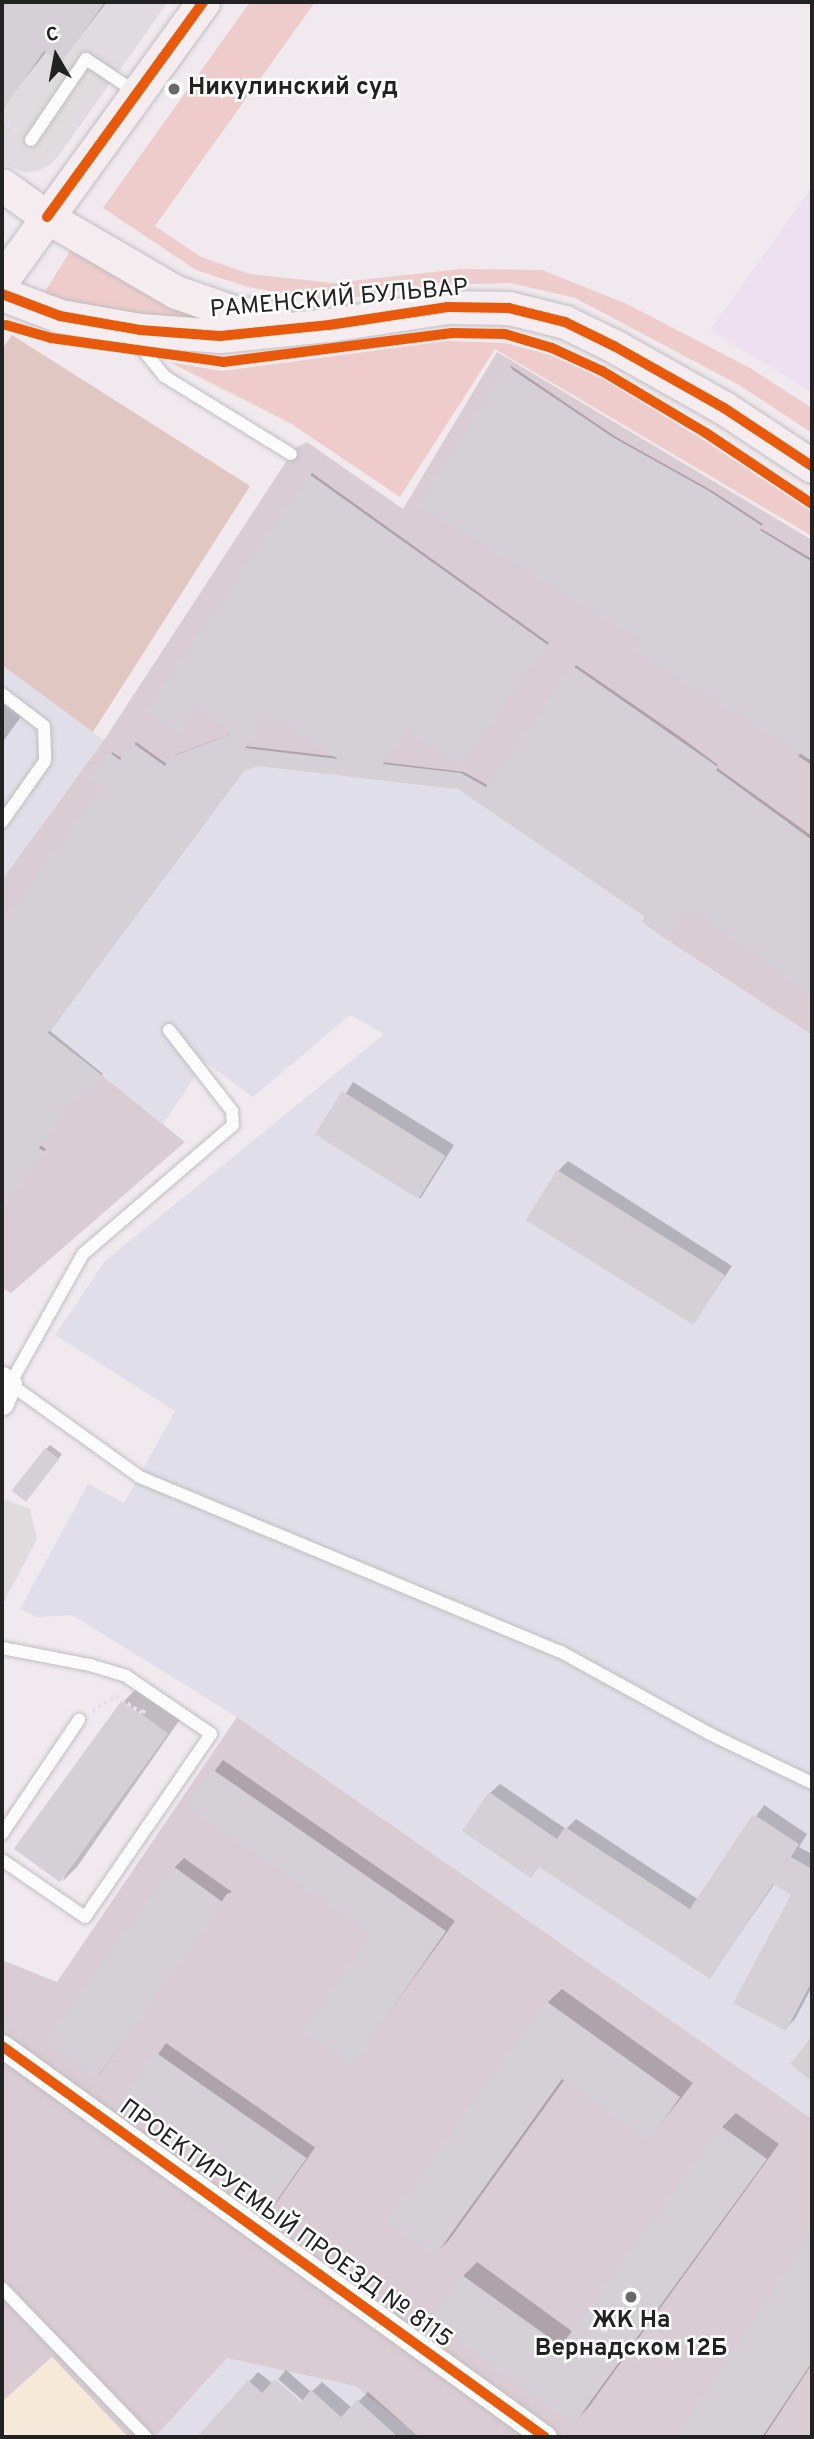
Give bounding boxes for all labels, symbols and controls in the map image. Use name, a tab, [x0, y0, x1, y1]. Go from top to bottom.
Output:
north arrow	[21, 21, 91, 91]
text: С	[44, 22, 60, 48]
place label: Никулинский суд	[188, 75, 398, 103]
marker: Никулинский суд	[166, 81, 182, 97]
street label: РАМЕНСКИЙ БУЛЬВАР	[209, 274, 469, 326]
street label: ПРОЕКТИРУЕМЫЙ ПРОЕЗД № 8115	[113, 2094, 457, 2356]
marker: ЖК На Вернадском 12Б	[623, 2289, 639, 2305]
place label: ЖК На Вернадском 12Б	[535, 2308, 727, 2364]

